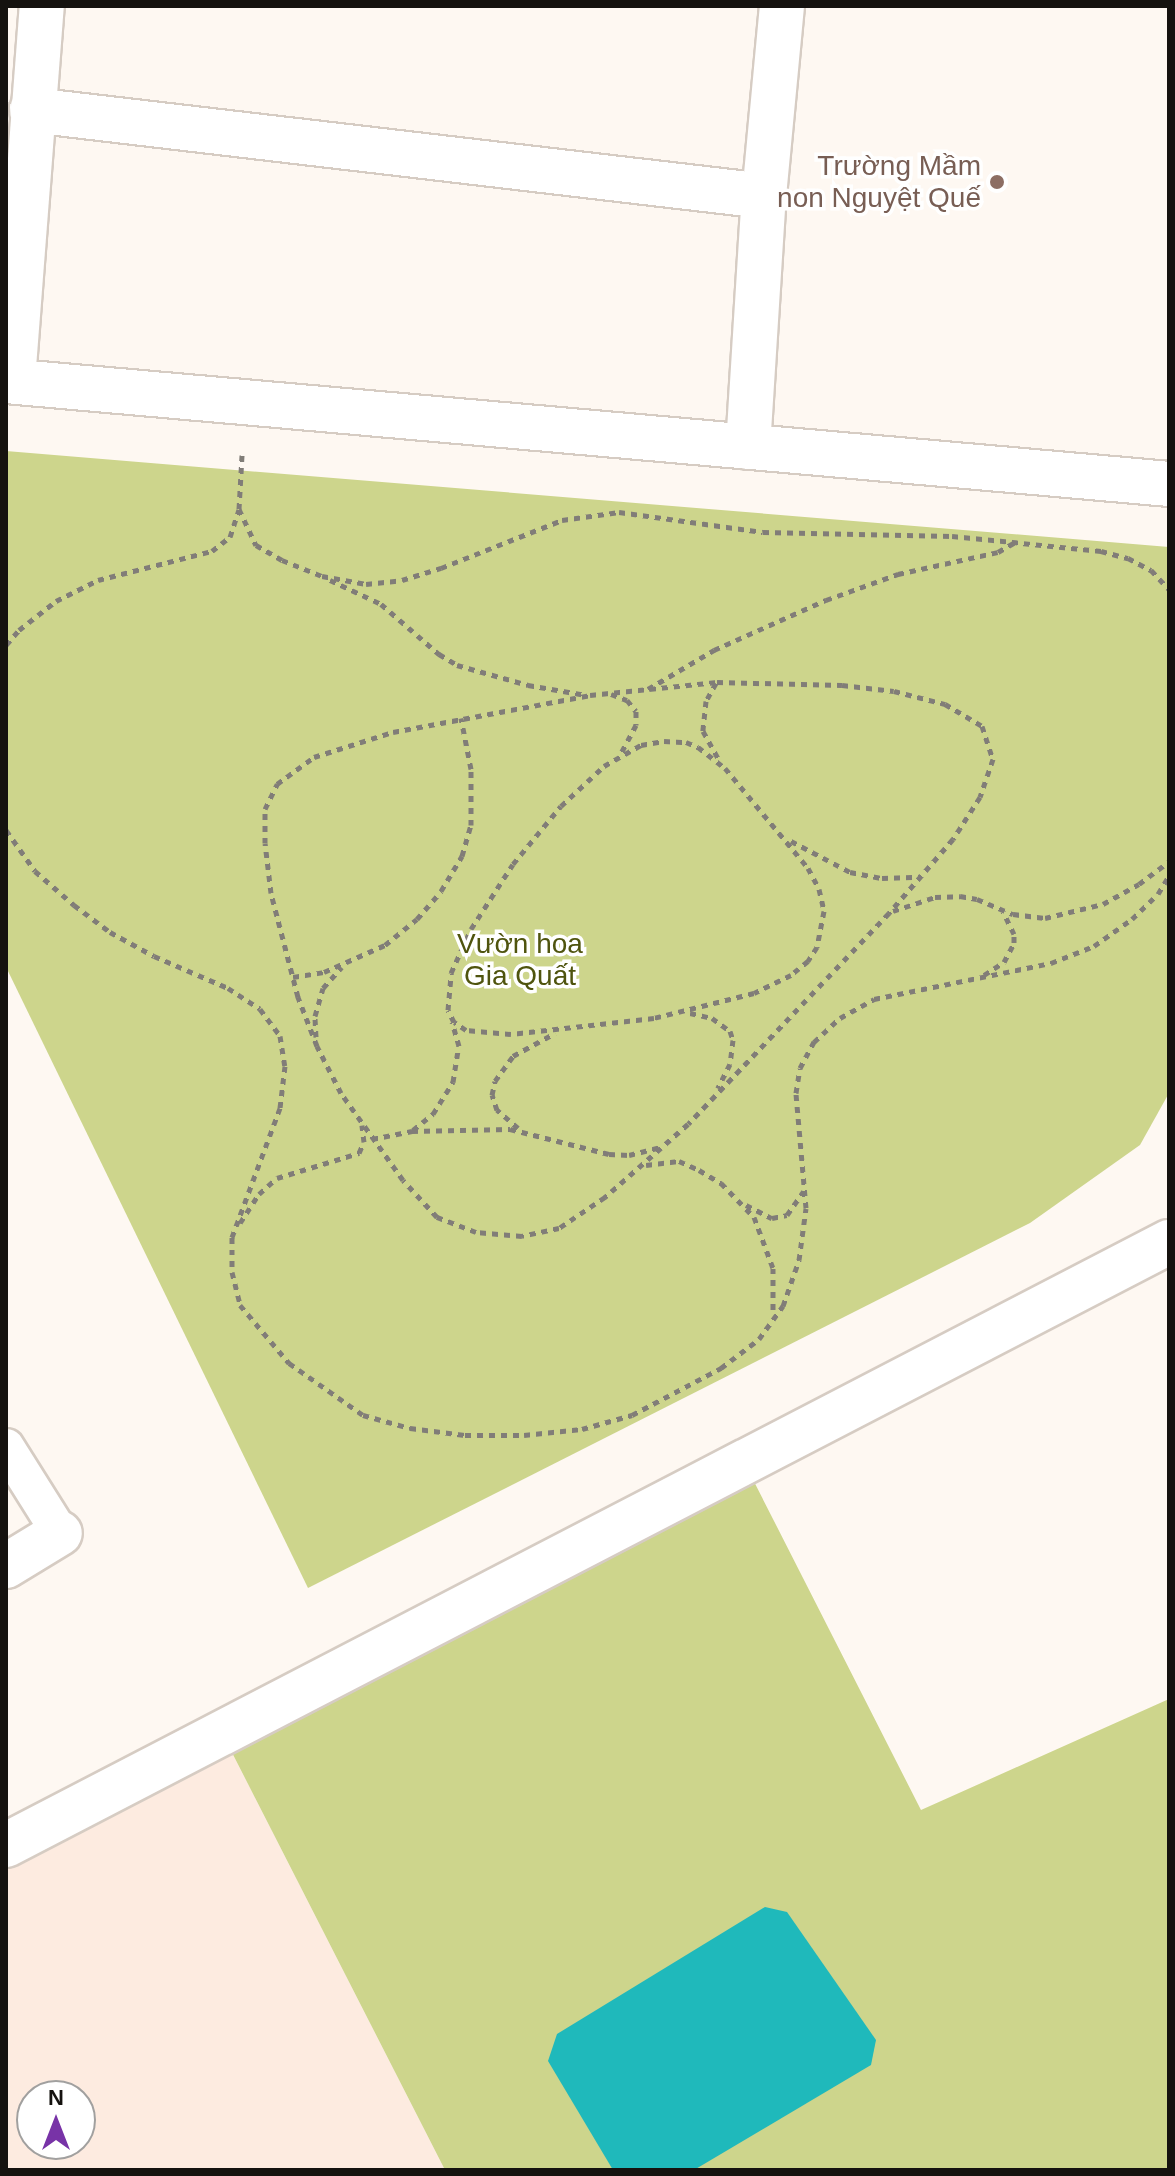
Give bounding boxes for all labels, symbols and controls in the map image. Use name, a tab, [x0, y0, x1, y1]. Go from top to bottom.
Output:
place label: Trường Mầm non Nguyệt Quế	[777, 149, 981, 215]
marker: Trường Mầm non Nguyệt Quế	[988, 173, 1006, 191]
park label: Vườn hoa Gia Quất	[457, 927, 583, 993]
north arrow	[16, 2080, 96, 2160]
text: N	[48, 2085, 64, 2110]

